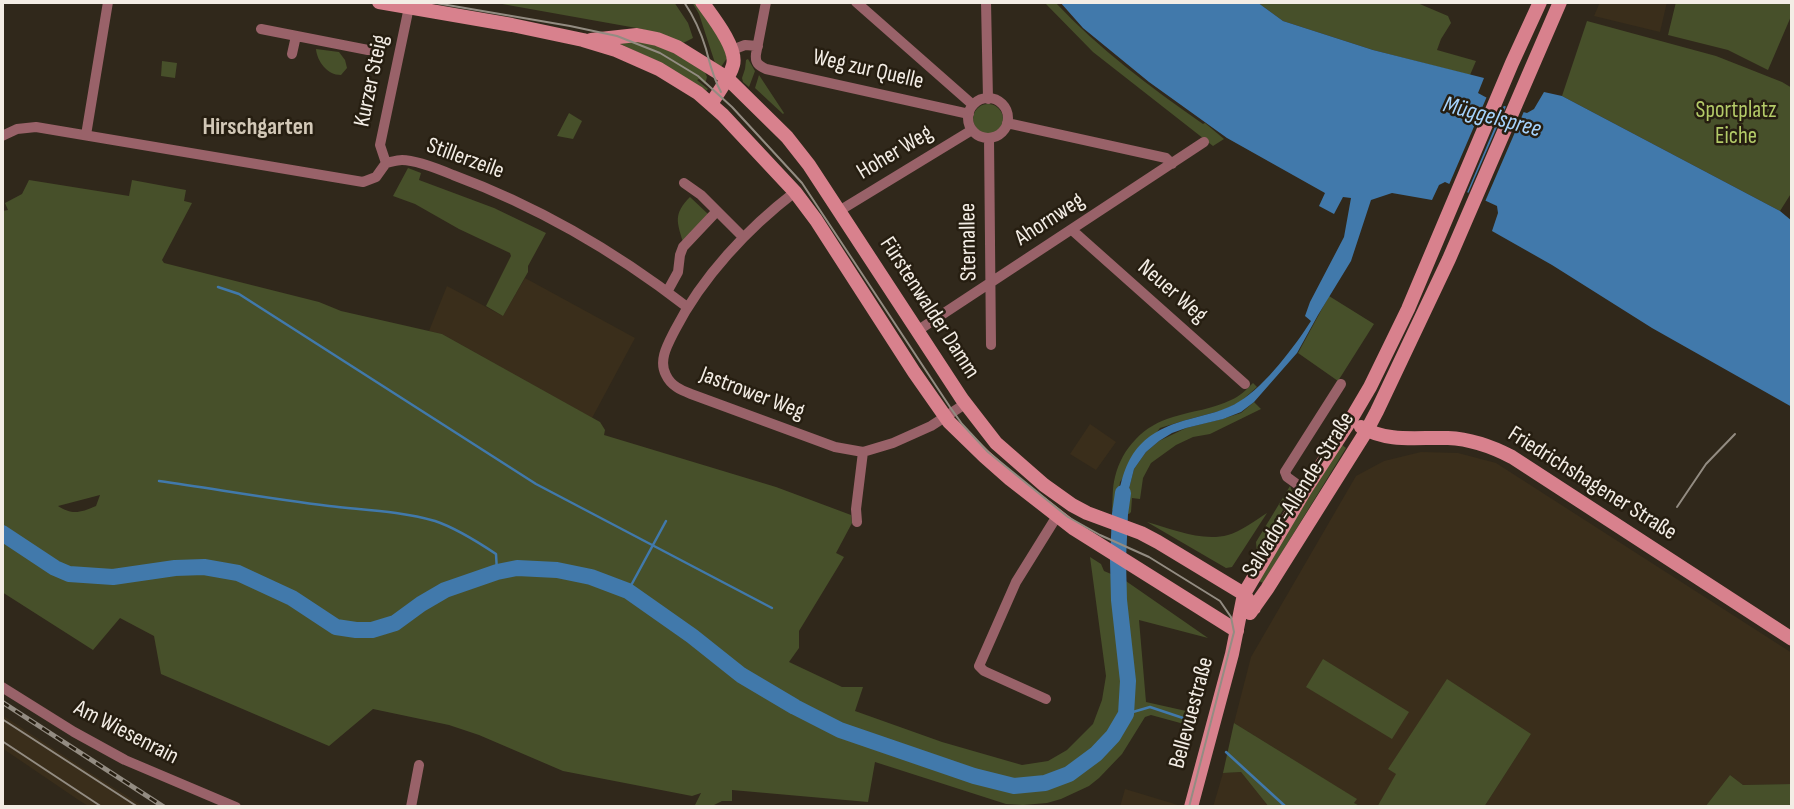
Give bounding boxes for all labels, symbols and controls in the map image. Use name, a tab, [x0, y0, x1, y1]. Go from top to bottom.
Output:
street label: Kurzer Steig	[349, 33, 395, 129]
street label: Weg zur Quelle	[810, 44, 926, 96]
water label: Müggelspree	[1440, 91, 1544, 145]
park label: Sportplatz Eiche	[1696, 97, 1776, 151]
district label: Hirschgarten	[202, 114, 314, 142]
street label: Hoher Weg	[852, 120, 938, 186]
street label: Stillerzeile	[422, 132, 508, 186]
street label: Ahornweg	[1010, 187, 1090, 253]
street label: Sternallee	[955, 203, 983, 281]
street label: Fürstenwalder Damm	[873, 232, 985, 384]
street label: Neuer Weg	[1132, 254, 1212, 330]
street label: Jastrower Weg	[696, 361, 808, 427]
street label: Salvador-Allende-Straße	[1237, 407, 1361, 583]
street label: Friedrichshagener Straße	[1503, 421, 1681, 547]
street label: Bellevuestraße	[1164, 654, 1220, 772]
street label: Am Wiesenrain	[69, 695, 183, 771]

